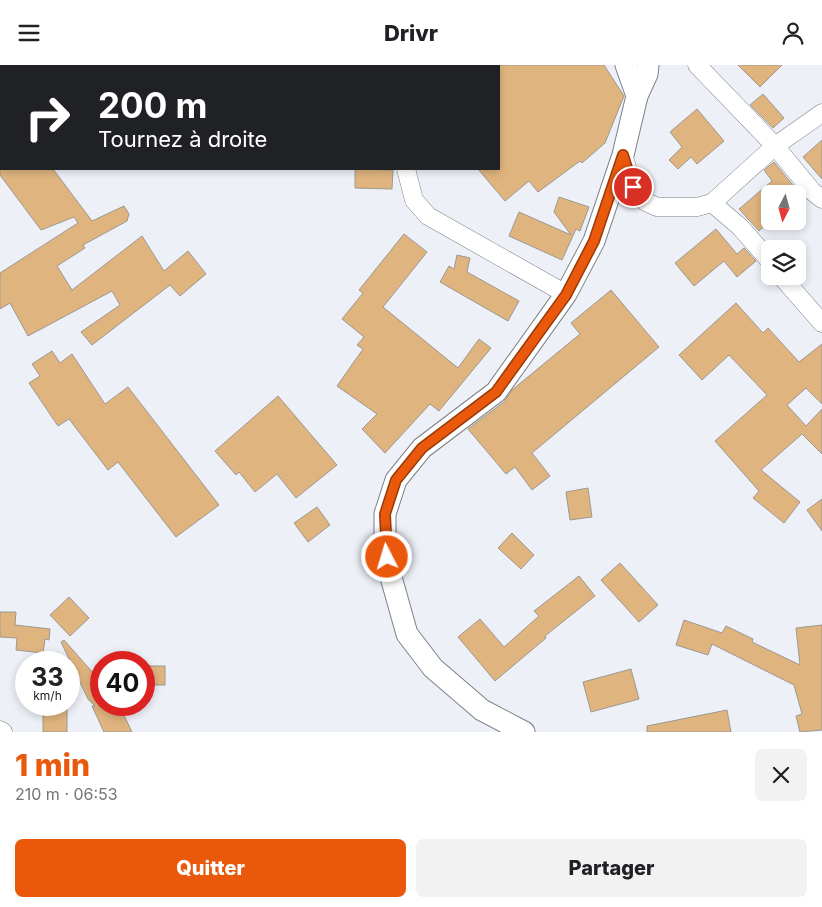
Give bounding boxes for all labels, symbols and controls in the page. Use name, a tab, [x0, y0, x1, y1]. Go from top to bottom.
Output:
icon: menu	[15, 19, 43, 47]
icon: person	[779, 19, 807, 47]
text: Drivr	[384, 20, 438, 46]
text: 200 m	[98, 84, 207, 126]
icon: right	[15, 85, 80, 150]
text: Tournez à droite	[98, 126, 267, 152]
pin	[612, 166, 654, 208]
icon: arrive	[619, 173, 647, 201]
north arrow	[761, 185, 806, 230]
map controls	[761, 185, 806, 285]
button: layers	[761, 240, 806, 285]
position arrow	[360, 530, 412, 582]
speed limit sign: 40	[90, 651, 155, 716]
text: 33	[31, 662, 64, 692]
text: km/h	[33, 688, 62, 703]
text: 1 min	[15, 747, 90, 783]
button: close	[755, 749, 807, 801]
text: 210 m · 06:53	[15, 784, 118, 804]
button: Quitter	[15, 839, 406, 897]
button: Partager	[416, 839, 807, 897]

